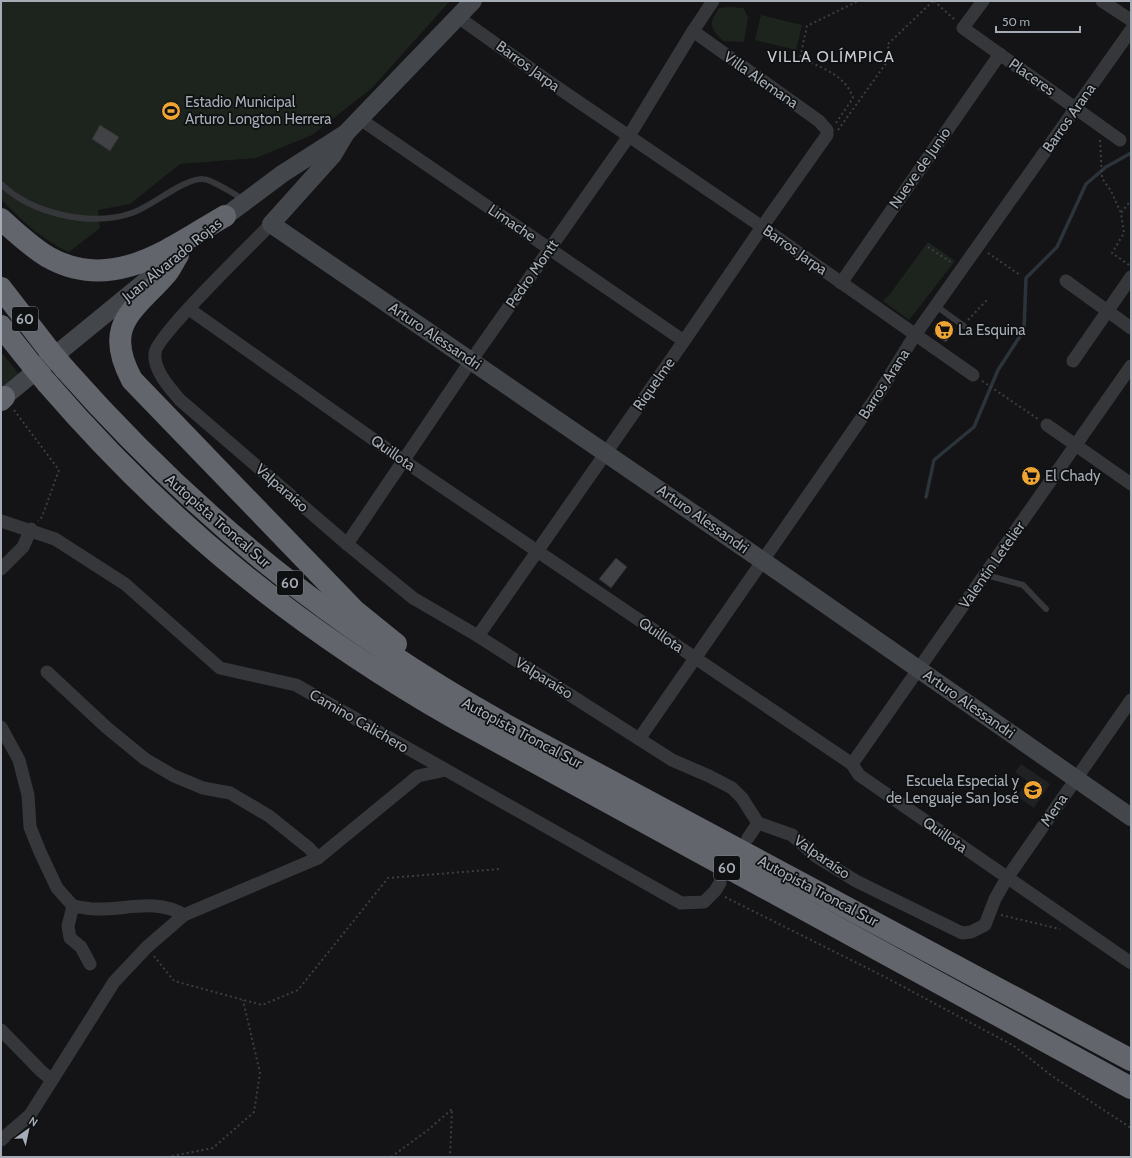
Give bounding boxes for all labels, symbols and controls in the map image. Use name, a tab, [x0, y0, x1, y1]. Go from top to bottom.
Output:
scale bar	[996, 8, 1080, 34]
text: 50 m	[1002, 14, 1030, 29]
street label: Barros Jarpa	[493, 37, 564, 96]
district label: VILLA OLÍMPICA	[767, 47, 895, 66]
street label: Villa Alemana	[720, 48, 802, 113]
street label: Placeres	[1006, 55, 1058, 99]
street label: Barros Arana	[1039, 79, 1100, 156]
place label: Estadio Municipal Arturo Longton Herrera	[185, 93, 332, 128]
sports icon: Estadio Municipal Arturo Longton Herrera	[160, 100, 182, 122]
street label: Nueve de Junio	[885, 124, 955, 212]
street label: Limache	[485, 201, 540, 246]
street label: Juan Alvarado Rojas	[118, 214, 225, 306]
street label: Barros Jarpa	[759, 221, 831, 279]
street label: Pedro Montt	[502, 236, 562, 312]
street label: Arturo Alessandri	[385, 298, 485, 374]
road number: 60	[12, 307, 38, 331]
supermarket icon: La Esquina	[933, 319, 955, 341]
place label: La Esquina	[958, 321, 1026, 339]
street label: Barros Arana	[855, 345, 914, 422]
street label: Riquelme	[629, 354, 679, 414]
street label: Quillota	[367, 431, 419, 475]
street label: Valparaíso	[252, 460, 312, 516]
supermarket icon: El Chady	[1020, 465, 1042, 487]
place label: El Chady	[1045, 467, 1101, 485]
street label: Autopista Troncal Sur	[162, 470, 275, 572]
street label: Arturo Alessandri	[654, 481, 752, 557]
street label: Valentín Letelier	[955, 518, 1029, 612]
road number: 60	[277, 571, 303, 595]
street label: Quillota	[635, 614, 687, 657]
street label: Valparaíso	[512, 653, 576, 703]
street label: Arturo Alessandri	[920, 666, 1018, 742]
street label: Camino Calichero	[306, 685, 412, 757]
street label: Autopista Troncal Sur	[459, 694, 585, 772]
place label: Escuela Especial y de Lenguaje San José	[886, 772, 1019, 807]
school or university icon: Escuela Especial y de Lenguaje San José	[1022, 779, 1044, 801]
street label: Mena	[1037, 790, 1072, 830]
street label: Quillota	[919, 813, 971, 857]
street label: Valparaíso	[790, 831, 854, 883]
street label: Autopista Troncal Sur	[755, 852, 881, 930]
road number: 60	[714, 856, 740, 880]
north arrow	[8, 1110, 48, 1150]
text: N	[26, 1114, 41, 1130]

